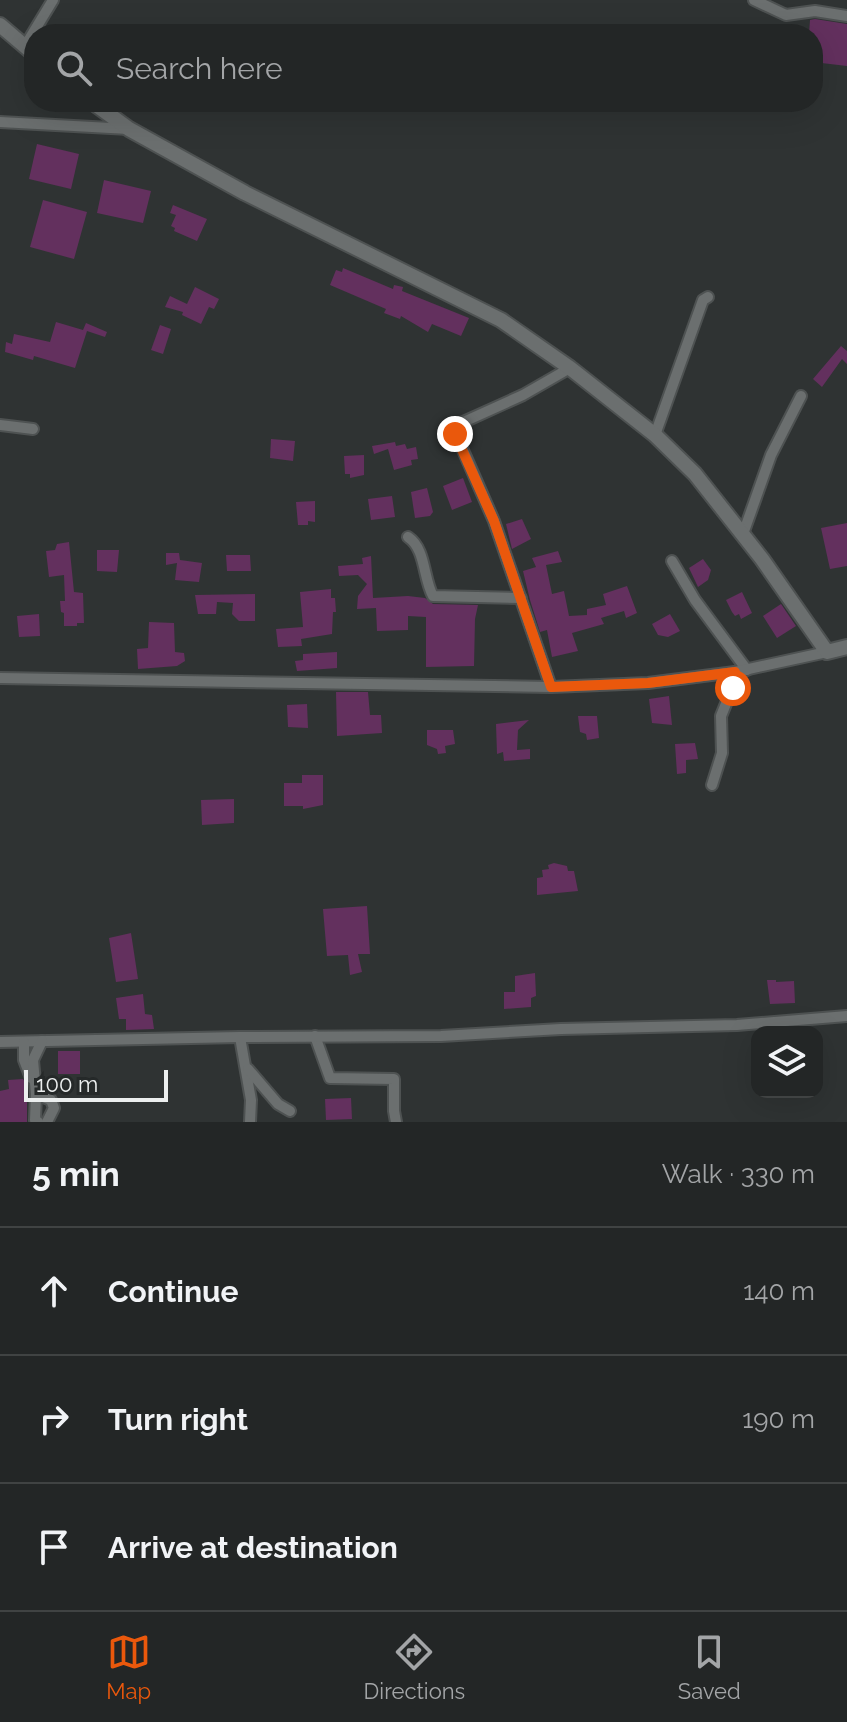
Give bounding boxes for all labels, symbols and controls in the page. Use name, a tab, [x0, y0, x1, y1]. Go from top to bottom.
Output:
search box	[24, 24, 823, 112]
icon: search	[52, 46, 96, 90]
text: Search here	[116, 51, 283, 86]
route end	[437, 416, 473, 452]
route start	[715, 670, 751, 706]
map controls	[751, 1026, 823, 1098]
button: layers	[751, 1026, 823, 1098]
scale bar	[24, 1066, 168, 1102]
text: 100 m	[36, 1071, 98, 1097]
text: 5 min	[32, 1154, 120, 1194]
text: Walk · 330 m	[662, 1159, 815, 1189]
icon: ahead	[32, 1269, 76, 1313]
text: Continue	[108, 1274, 239, 1309]
text: 140 m	[743, 1276, 815, 1306]
icon: right	[32, 1397, 76, 1441]
text: Turn right	[108, 1402, 248, 1437]
text: 190 m	[742, 1404, 815, 1434]
icon: arrive	[32, 1525, 76, 1569]
text: Arrive at destination	[108, 1530, 398, 1565]
tab: Map	[106, 1630, 151, 1704]
tab: Directions	[364, 1630, 465, 1704]
tab: Saved	[678, 1630, 741, 1704]

